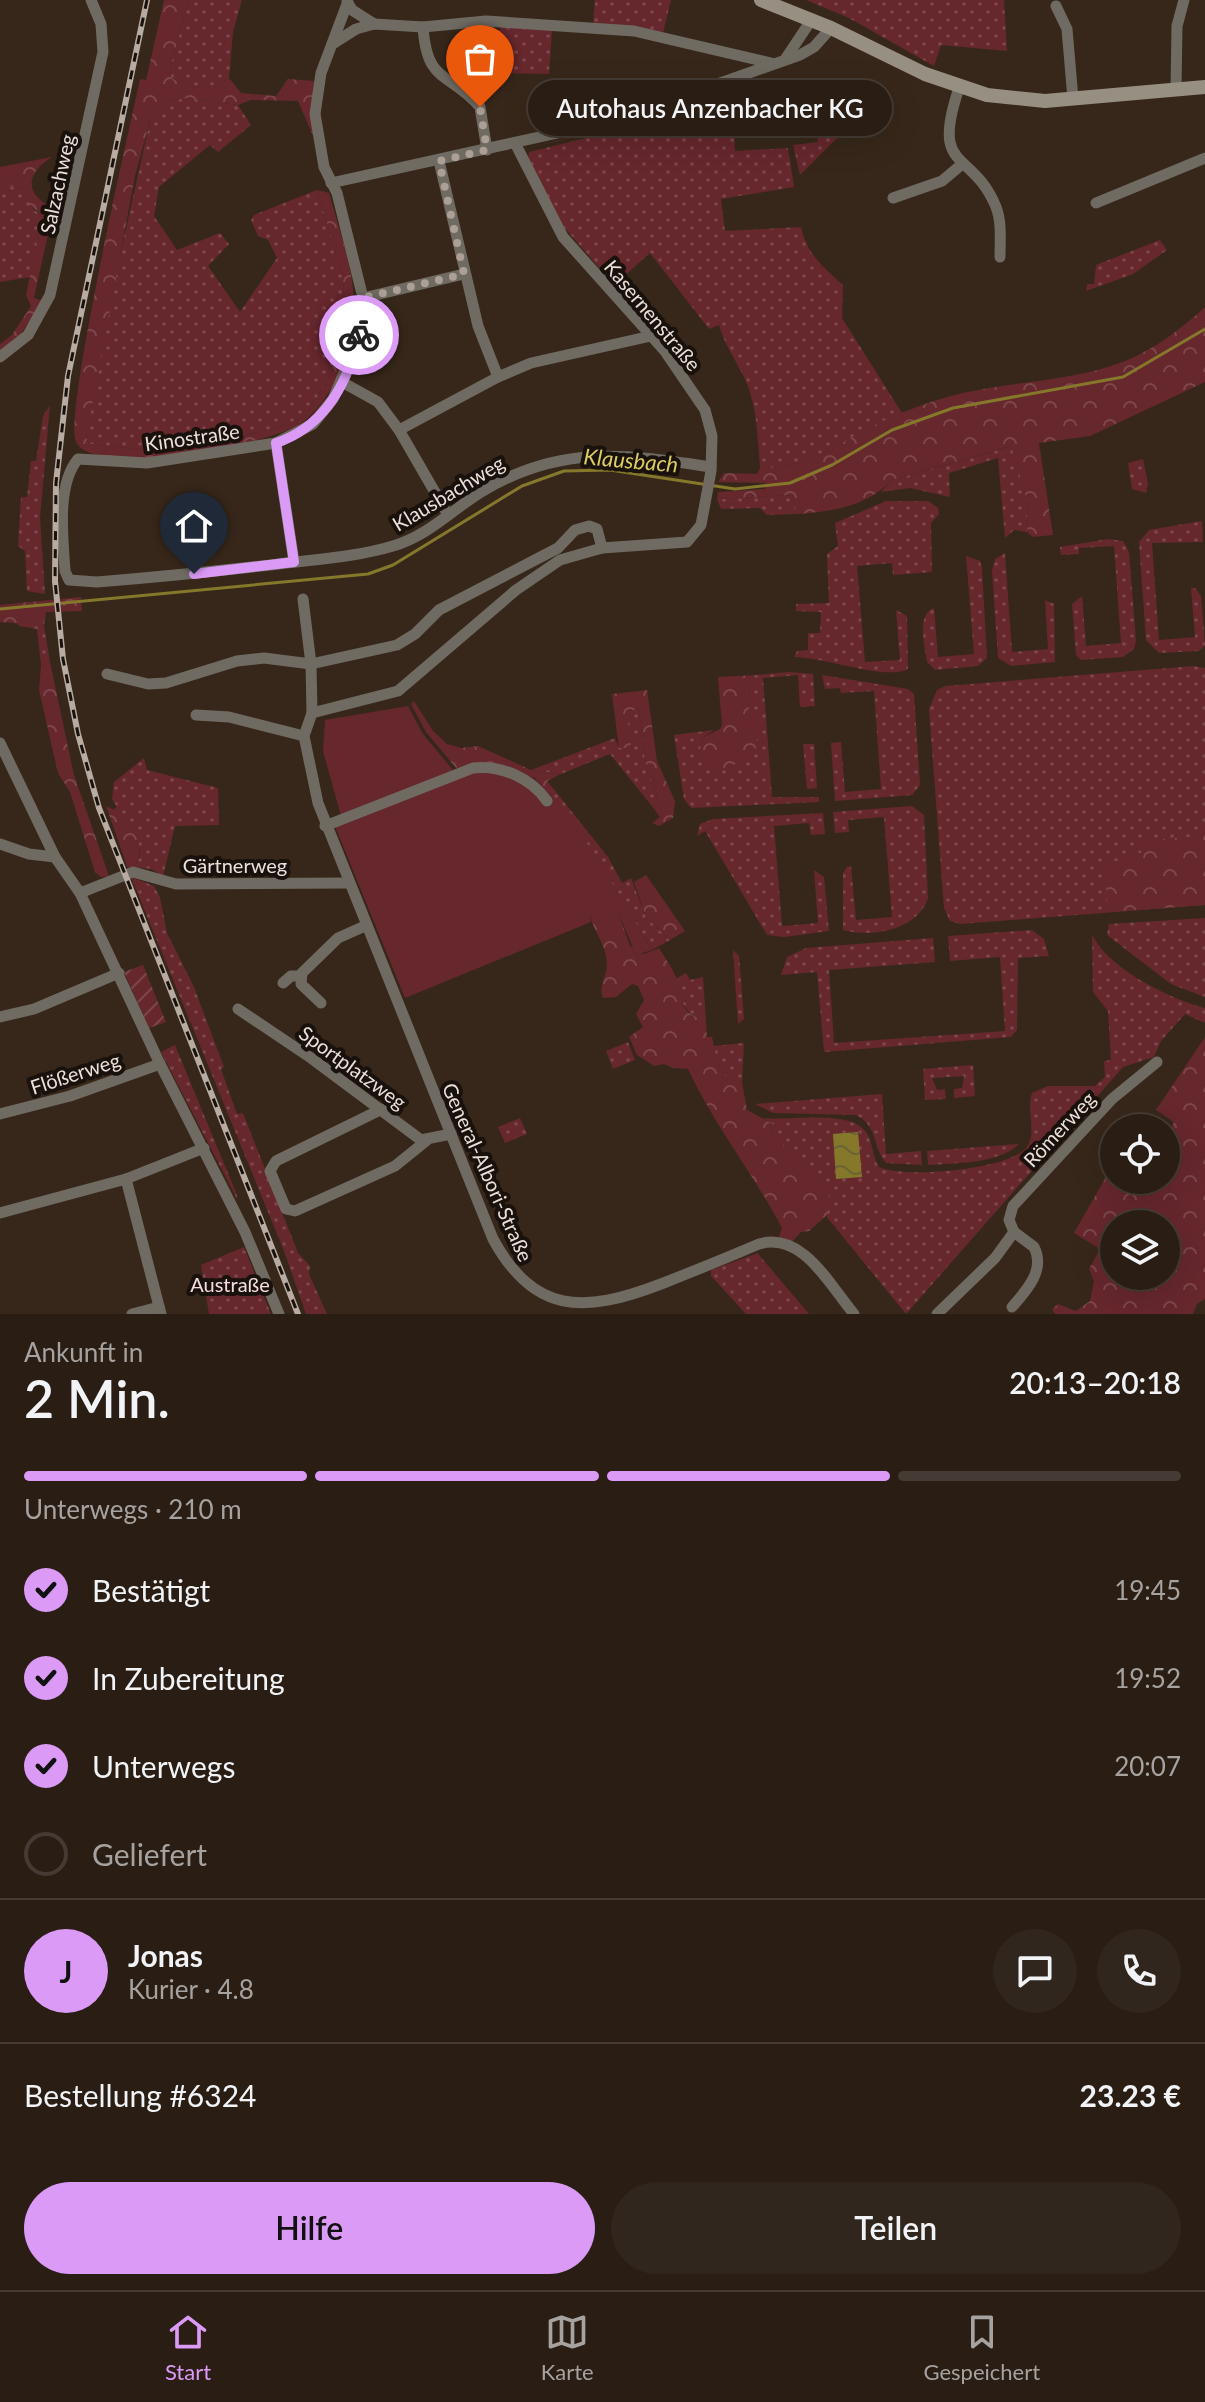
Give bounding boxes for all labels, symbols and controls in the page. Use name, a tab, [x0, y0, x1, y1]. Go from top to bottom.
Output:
pin	[446, 25, 514, 107]
icon: bag	[458, 37, 502, 81]
callout: Autohaus Anzenbacher KG	[528, 79, 892, 135]
text: Autohaus Anzenbacher KG	[556, 92, 864, 124]
street label: Salzachweg	[35, 132, 79, 236]
street label: Kasernenstraße	[600, 255, 706, 375]
courier	[319, 295, 399, 375]
icon: bike	[337, 313, 381, 357]
street label: Kinostraße	[143, 418, 241, 456]
water label: Klausbach	[583, 442, 679, 478]
street label: Klausbachweg	[388, 450, 508, 536]
pin	[160, 492, 228, 574]
icon: home	[172, 504, 216, 548]
street label: Gärtnerweg	[183, 853, 287, 877]
street label: Sportplatzweg	[295, 1020, 411, 1114]
street label: Flößerweg	[27, 1047, 123, 1099]
street label: General-Albori-Straße	[438, 1079, 538, 1265]
street label: Römerweg	[1018, 1086, 1100, 1172]
map controls	[1100, 1114, 1180, 1290]
button: locate	[1100, 1114, 1180, 1194]
button: layers	[1100, 1210, 1180, 1290]
park label: Austraße	[190, 1272, 270, 1296]
text: Ankunft in	[24, 1336, 143, 1368]
text: 20:13–20:18	[1009, 1364, 1181, 1400]
text: 2 Min.	[24, 1367, 170, 1429]
text: Unterwegs · 210 m	[24, 1493, 242, 1525]
icon: check	[24, 1568, 68, 1612]
text: Bestätigt	[92, 1572, 210, 1608]
text: 19:45	[1114, 1574, 1181, 1606]
icon: check	[24, 1656, 68, 1700]
text: In Zubereitung	[92, 1660, 285, 1696]
text: 19:52	[1114, 1662, 1181, 1694]
icon: check	[24, 1744, 68, 1788]
text: Unterwegs	[92, 1748, 235, 1784]
text: 20:07	[1114, 1750, 1181, 1782]
text: Geliefert	[92, 1836, 207, 1872]
button: chat	[993, 1929, 1077, 2013]
button: phone	[1097, 1929, 1181, 2013]
text: Jonas	[128, 1937, 203, 1973]
text: J	[60, 1953, 72, 1989]
text: Kurier · 4.8	[128, 1973, 254, 2005]
text: Bestellung #6324	[24, 2077, 256, 2113]
text: 23.23 €	[1080, 2077, 1181, 2113]
button: Hilfe	[24, 2182, 595, 2274]
button: Teilen	[611, 2182, 1181, 2274]
tab: Start	[165, 2310, 211, 2385]
tab: Karte	[541, 2310, 594, 2385]
tab: Gespeichert	[923, 2310, 1040, 2385]

